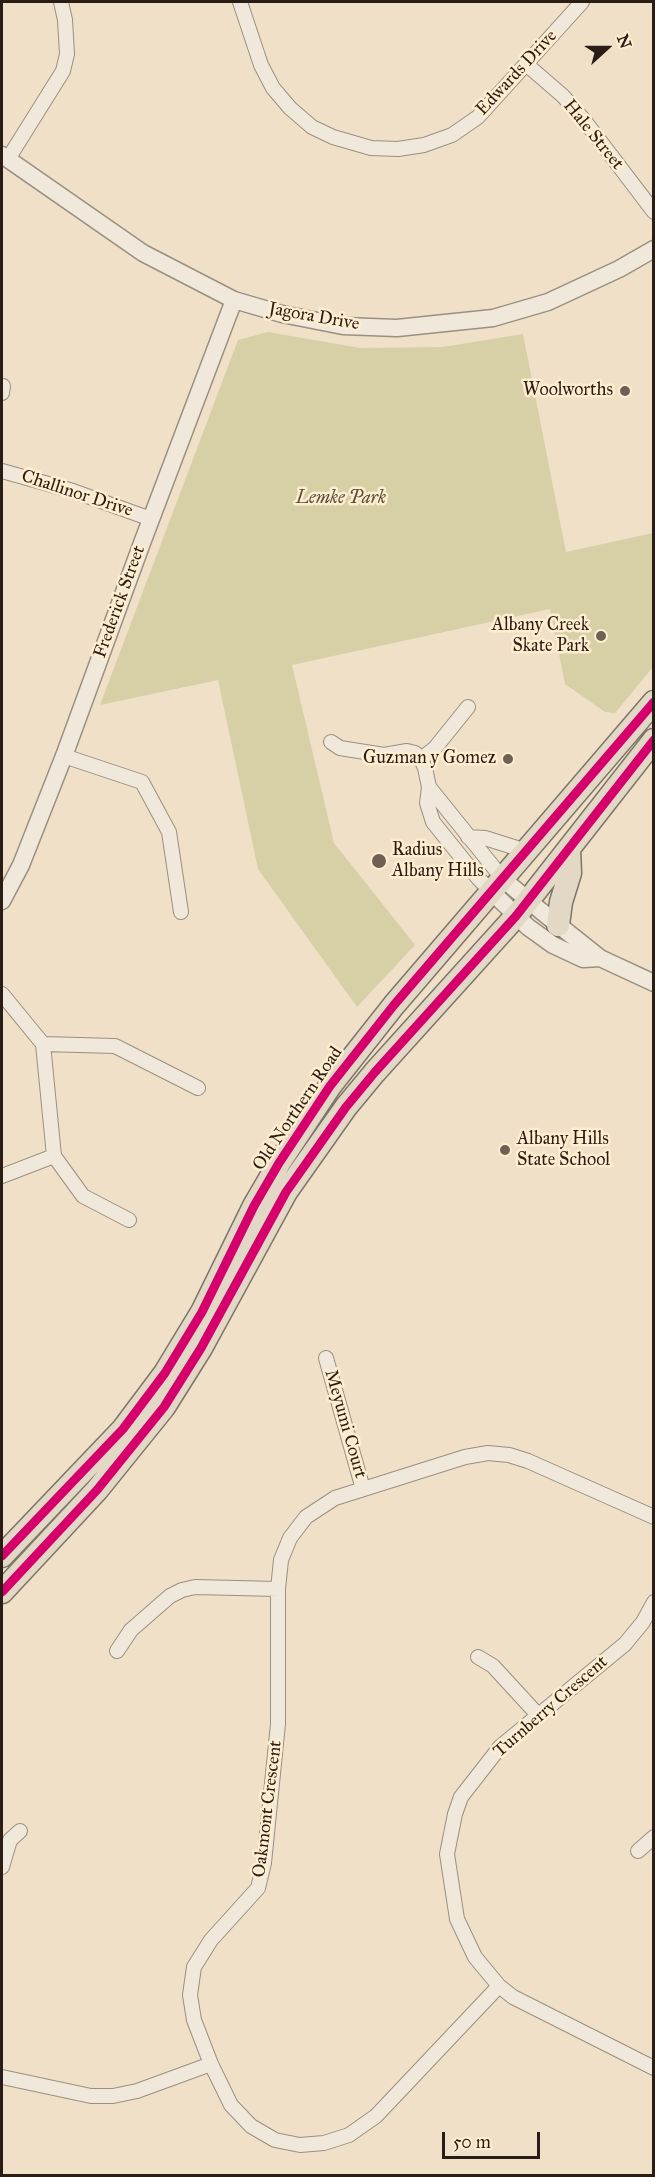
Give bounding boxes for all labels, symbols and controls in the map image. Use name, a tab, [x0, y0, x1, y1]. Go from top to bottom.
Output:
north arrow	[577, 18, 637, 78]
street label: Edwards Drive	[472, 26, 562, 120]
text: N	[613, 32, 636, 51]
street label: Hale Street	[558, 96, 628, 174]
street label: Jagora Drive	[267, 298, 361, 336]
place label: Woolworths	[523, 380, 613, 402]
marker: Woolworths	[618, 384, 632, 398]
street label: Challinor Drive	[19, 466, 135, 522]
park label: Lemke Park	[296, 488, 386, 510]
street label: Frederick Street	[90, 543, 150, 661]
place label: Albany Creek Skate Park	[492, 615, 589, 658]
marker: Albany Creek Skate Park	[594, 629, 608, 643]
place label: Guzman y Gomez	[363, 748, 496, 770]
marker: Guzman y Gomez	[501, 752, 515, 766]
place label: Radius Albany Hills	[392, 840, 484, 882]
marker: Radius Albany Hills	[370, 852, 388, 870]
street label: Old Northern Road	[249, 1043, 347, 1175]
place label: Albany Hills State School	[517, 1129, 610, 1172]
marker: Albany Hills State School	[498, 1143, 512, 1157]
street label: Meyumi Court	[319, 1367, 371, 1481]
street label: Turnberry Crescent	[489, 1652, 613, 1762]
street label: Oakmont Crescent	[249, 1739, 287, 1879]
scale bar	[445, 2120, 542, 2158]
text: 50 m	[453, 2131, 491, 2153]

